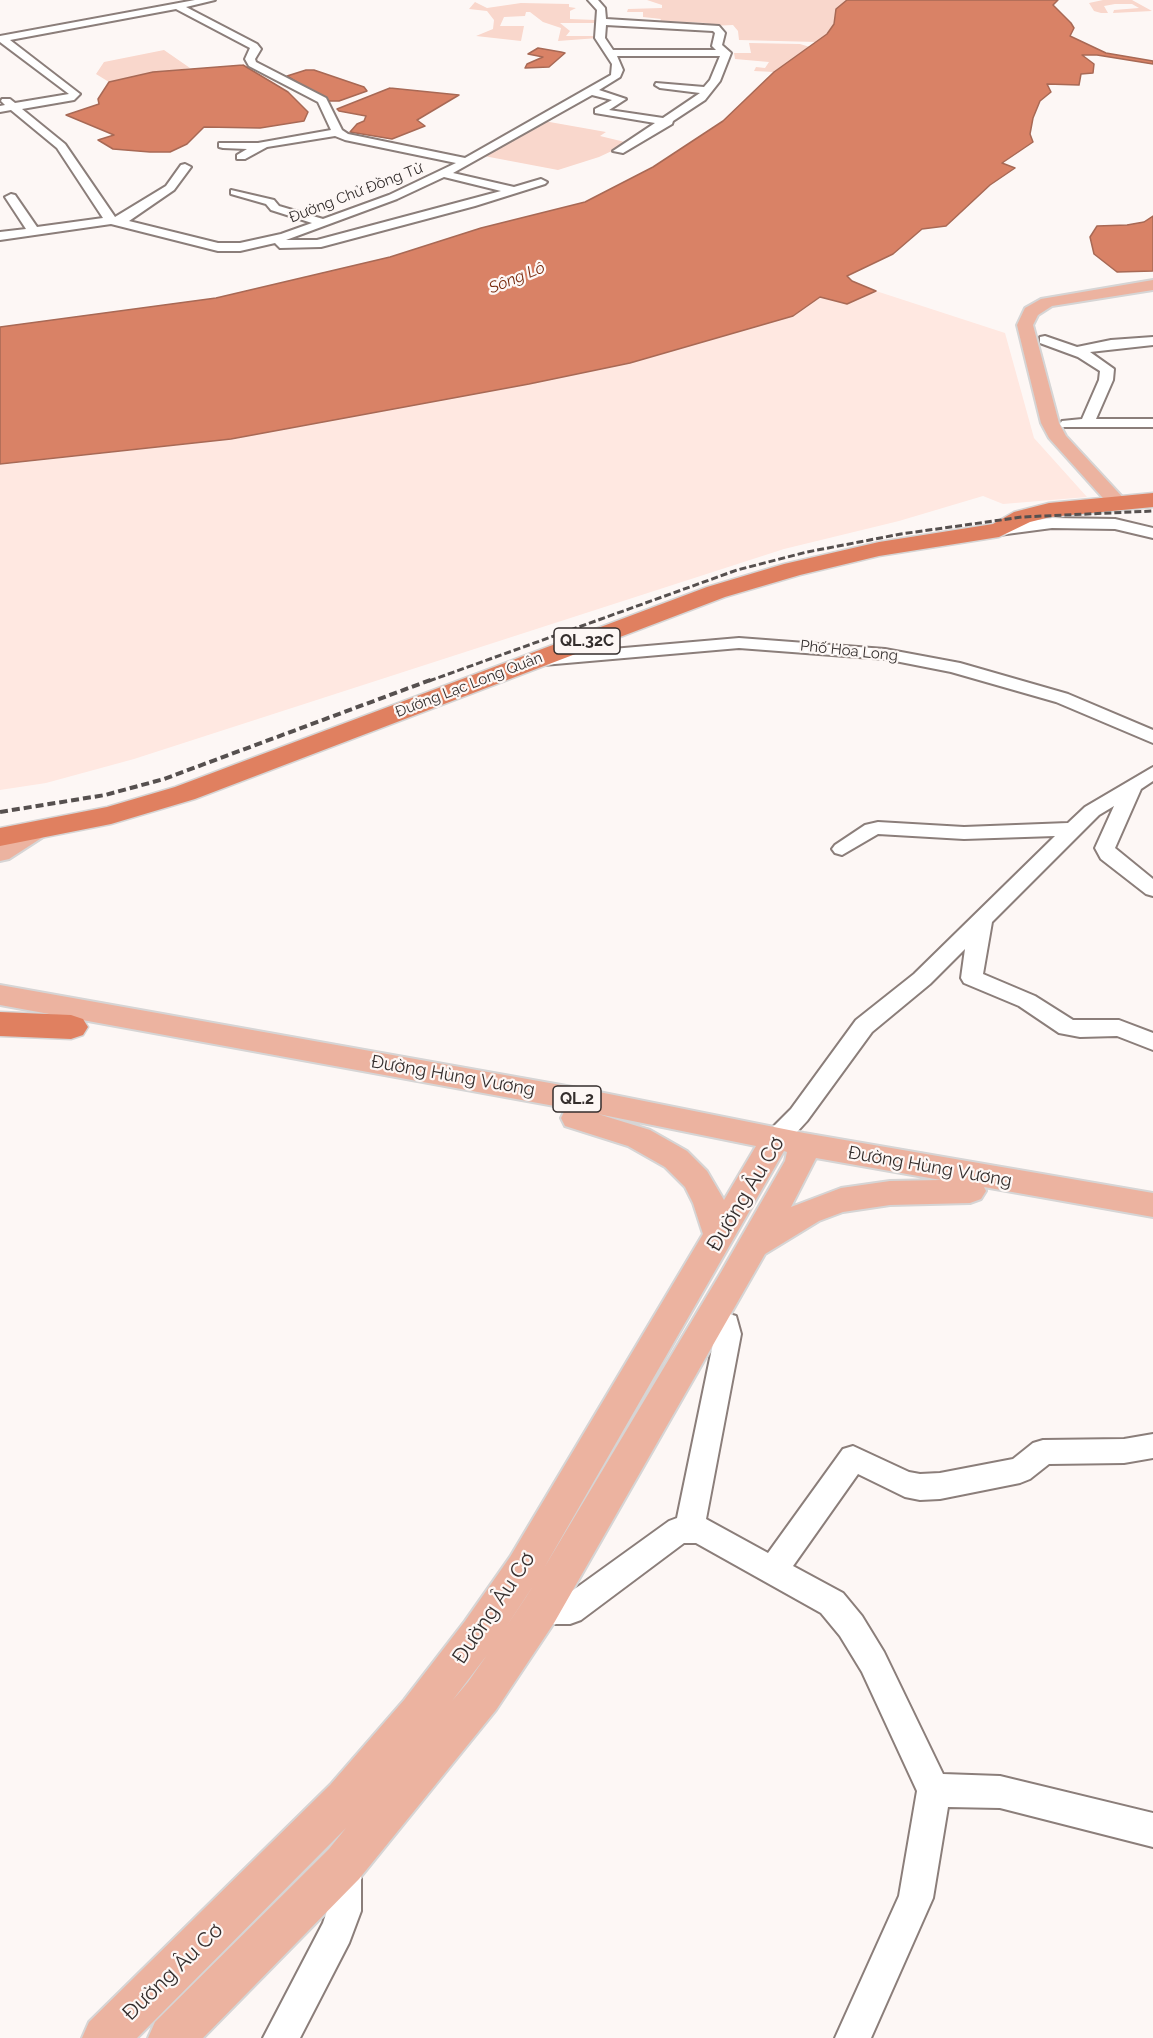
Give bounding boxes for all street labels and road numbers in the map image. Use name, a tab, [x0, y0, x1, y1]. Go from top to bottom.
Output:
street label: Đường Chử Đồng Tử	[287, 159, 425, 227]
road number: QL.32C	[554, 628, 620, 654]
street label: Phố Hoa Long	[799, 637, 899, 665]
street label: Đường Lạc Long Quân	[393, 649, 545, 721]
street label: Đường Hùng Vương	[369, 1051, 537, 1101]
road number: QL.2	[553, 1086, 601, 1112]
street label: Đường Âu Cơ	[702, 1132, 790, 1256]
street label: Đường Hùng Vương	[846, 1142, 1014, 1192]
street label: Đường Âu Cơ	[447, 1547, 541, 1669]
street label: Đường Âu Cơ	[118, 1918, 228, 2026]

